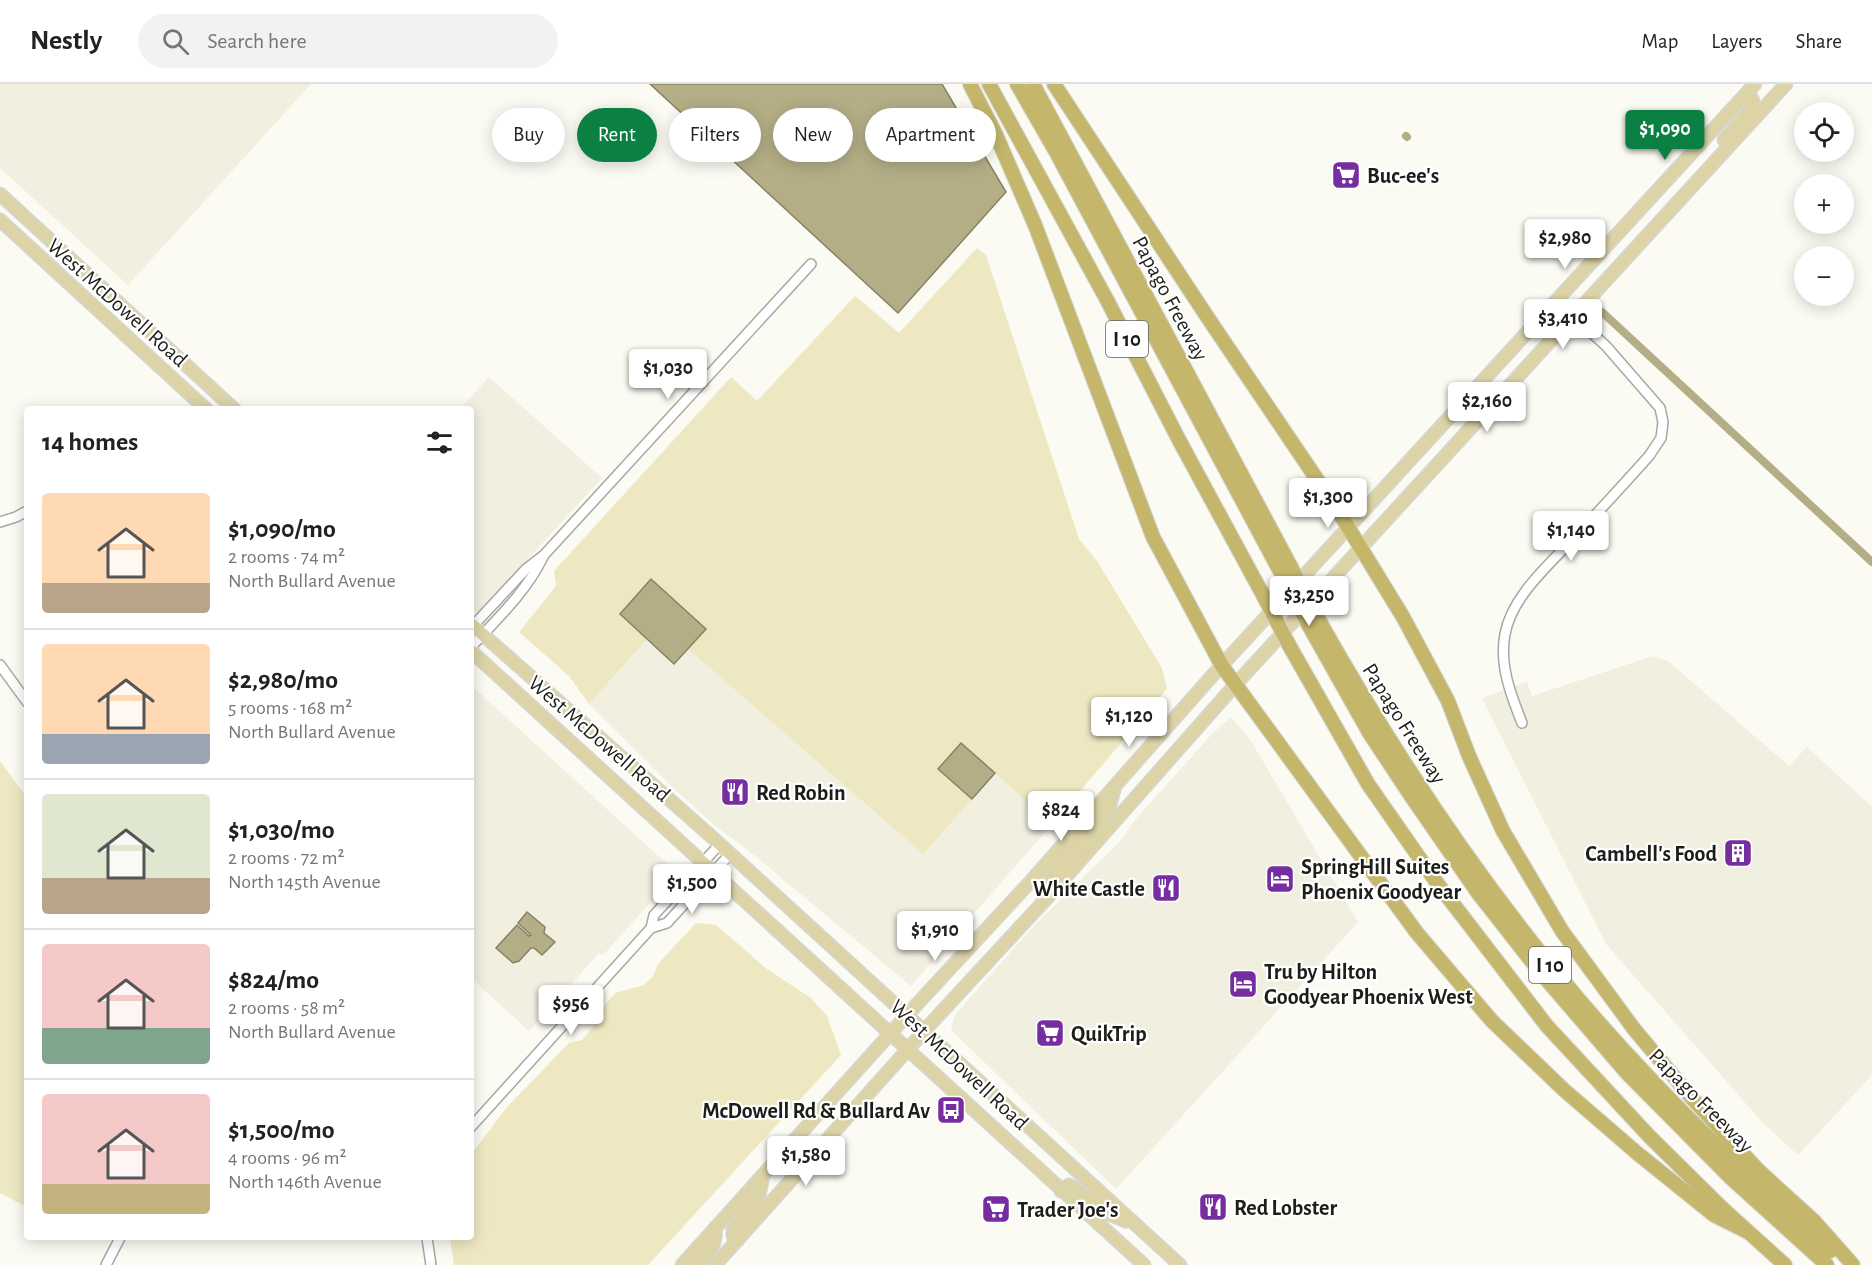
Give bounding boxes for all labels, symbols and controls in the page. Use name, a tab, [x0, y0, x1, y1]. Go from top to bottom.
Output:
search box	[138, 14, 558, 68]
icon: search	[159, 25, 192, 58]
text: Nestly	[30, 27, 102, 55]
text: Search here	[207, 30, 307, 52]
text: Map	[1642, 31, 1678, 52]
text: Layers	[1711, 31, 1762, 52]
text: Share	[1795, 31, 1842, 52]
map controls	[1794, 102, 1854, 306]
button: locate	[1794, 102, 1854, 162]
chip: Buy	[492, 108, 565, 162]
chip: Rent	[577, 108, 657, 162]
chip: Filters	[669, 108, 761, 162]
chip: New	[773, 108, 853, 162]
chip: Apartment	[865, 108, 996, 162]
pin: $1,090	[1616, 110, 1714, 161]
text: $1,090	[1639, 119, 1691, 139]
supermarket icon: Buc-ee's	[1330, 159, 1362, 191]
place label: Buc-ee's	[1367, 165, 1439, 187]
button: +	[1794, 174, 1854, 234]
pin: $2,980	[1516, 219, 1614, 270]
text: $2,980	[1539, 228, 1591, 248]
street label: Papago Freeway	[1128, 233, 1212, 365]
street label: West McDowell Road	[43, 234, 192, 371]
button: −	[1794, 246, 1854, 306]
pin: $3,410	[1514, 299, 1612, 350]
text: $3,410	[1538, 308, 1588, 328]
road number: I 10	[1106, 321, 1148, 357]
pin: $1,030	[619, 349, 717, 400]
text: $1,030	[643, 358, 693, 378]
pin: $2,160	[1438, 382, 1536, 433]
text: $2,160	[1462, 391, 1512, 411]
icon: filters	[423, 426, 456, 459]
text: 14 homes	[42, 429, 138, 455]
pin: $1,300	[1279, 478, 1377, 529]
text: $1,300	[1303, 487, 1353, 507]
pin: $1,140	[1522, 511, 1620, 562]
text: $1,090/mo	[228, 516, 336, 542]
icon: home	[90, 517, 162, 589]
text: $1,140	[1547, 520, 1595, 540]
text: 2 rooms · 74 m²	[228, 547, 345, 567]
text: North Bullard Avenue	[228, 571, 396, 591]
pin: $3,250	[1260, 576, 1358, 627]
text: $3,250	[1284, 585, 1334, 605]
street label: Papago Freeway	[1358, 659, 1450, 788]
text: $2,980/mo	[228, 667, 338, 693]
icon: home	[90, 668, 162, 740]
street label: West McDowell Road	[524, 671, 674, 806]
pin: $1,120	[1080, 697, 1178, 748]
text: 5 rooms · 168 m²	[228, 698, 352, 718]
text: $1,120	[1105, 706, 1153, 726]
text: North Bullard Avenue	[228, 722, 396, 742]
restaurant icon: Red Robin	[719, 776, 751, 808]
place label: Red Robin	[756, 782, 846, 804]
pin: $824	[1025, 791, 1097, 842]
text: $824	[1042, 800, 1080, 820]
text: $1,030/mo	[228, 817, 335, 843]
icon: home	[90, 818, 162, 890]
building icon: Cambell's Food	[1722, 837, 1754, 869]
place label: Cambell's Food	[1585, 843, 1717, 865]
text: 2 rooms · 72 m²	[228, 848, 345, 868]
place label: SpringHill Suites Phoenix Goodyear	[1301, 856, 1462, 904]
hotel icon: SpringHill Suites Phoenix Goodyear	[1264, 863, 1296, 895]
pin: $1,500	[643, 864, 741, 915]
text: North 145th Avenue	[228, 872, 381, 892]
restaurant icon: White Castle	[1150, 872, 1182, 904]
text: $1,500	[667, 873, 717, 893]
place label: White Castle	[1033, 878, 1145, 900]
pin: $1,910	[886, 911, 984, 962]
text: $1,910	[911, 920, 959, 940]
road number: I 10	[1529, 947, 1571, 983]
place label: Tru by Hilton Goodyear Phoenix West	[1264, 961, 1473, 1009]
text: $824/mo	[228, 967, 319, 993]
icon: home	[90, 968, 162, 1040]
hotel icon: Tru by Hilton Goodyear Phoenix West	[1227, 968, 1259, 1000]
pin: $956	[535, 985, 607, 1036]
text: $956	[553, 994, 589, 1014]
street label: West McDowell Road	[886, 995, 1033, 1134]
text: 2 rooms · 58 m²	[228, 998, 345, 1018]
supermarket icon: QuikTrip	[1034, 1017, 1066, 1049]
text: North Bullard Avenue	[228, 1022, 396, 1042]
place label: QuikTrip	[1071, 1023, 1147, 1046]
street label: Papago Freeway	[1645, 1044, 1758, 1157]
bus stop icon: McDowell Rd & Bullard Av	[935, 1094, 967, 1126]
place label: McDowell Rd & Bullard Av	[702, 1100, 930, 1122]
text: $1,500/mo	[228, 1117, 335, 1143]
icon: home	[90, 1118, 162, 1190]
pin: $1,580	[757, 1136, 855, 1187]
text: $1,580	[781, 1145, 831, 1165]
text: 4 rooms · 96 m²	[228, 1148, 346, 1168]
text: North 146th Avenue	[228, 1172, 382, 1192]
restaurant icon: Red Lobster	[1197, 1191, 1229, 1223]
supermarket icon: Trader Joe's	[980, 1193, 1012, 1225]
place label: Red Lobster	[1234, 1197, 1337, 1219]
place label: Trader Joe's	[1017, 1199, 1118, 1221]

